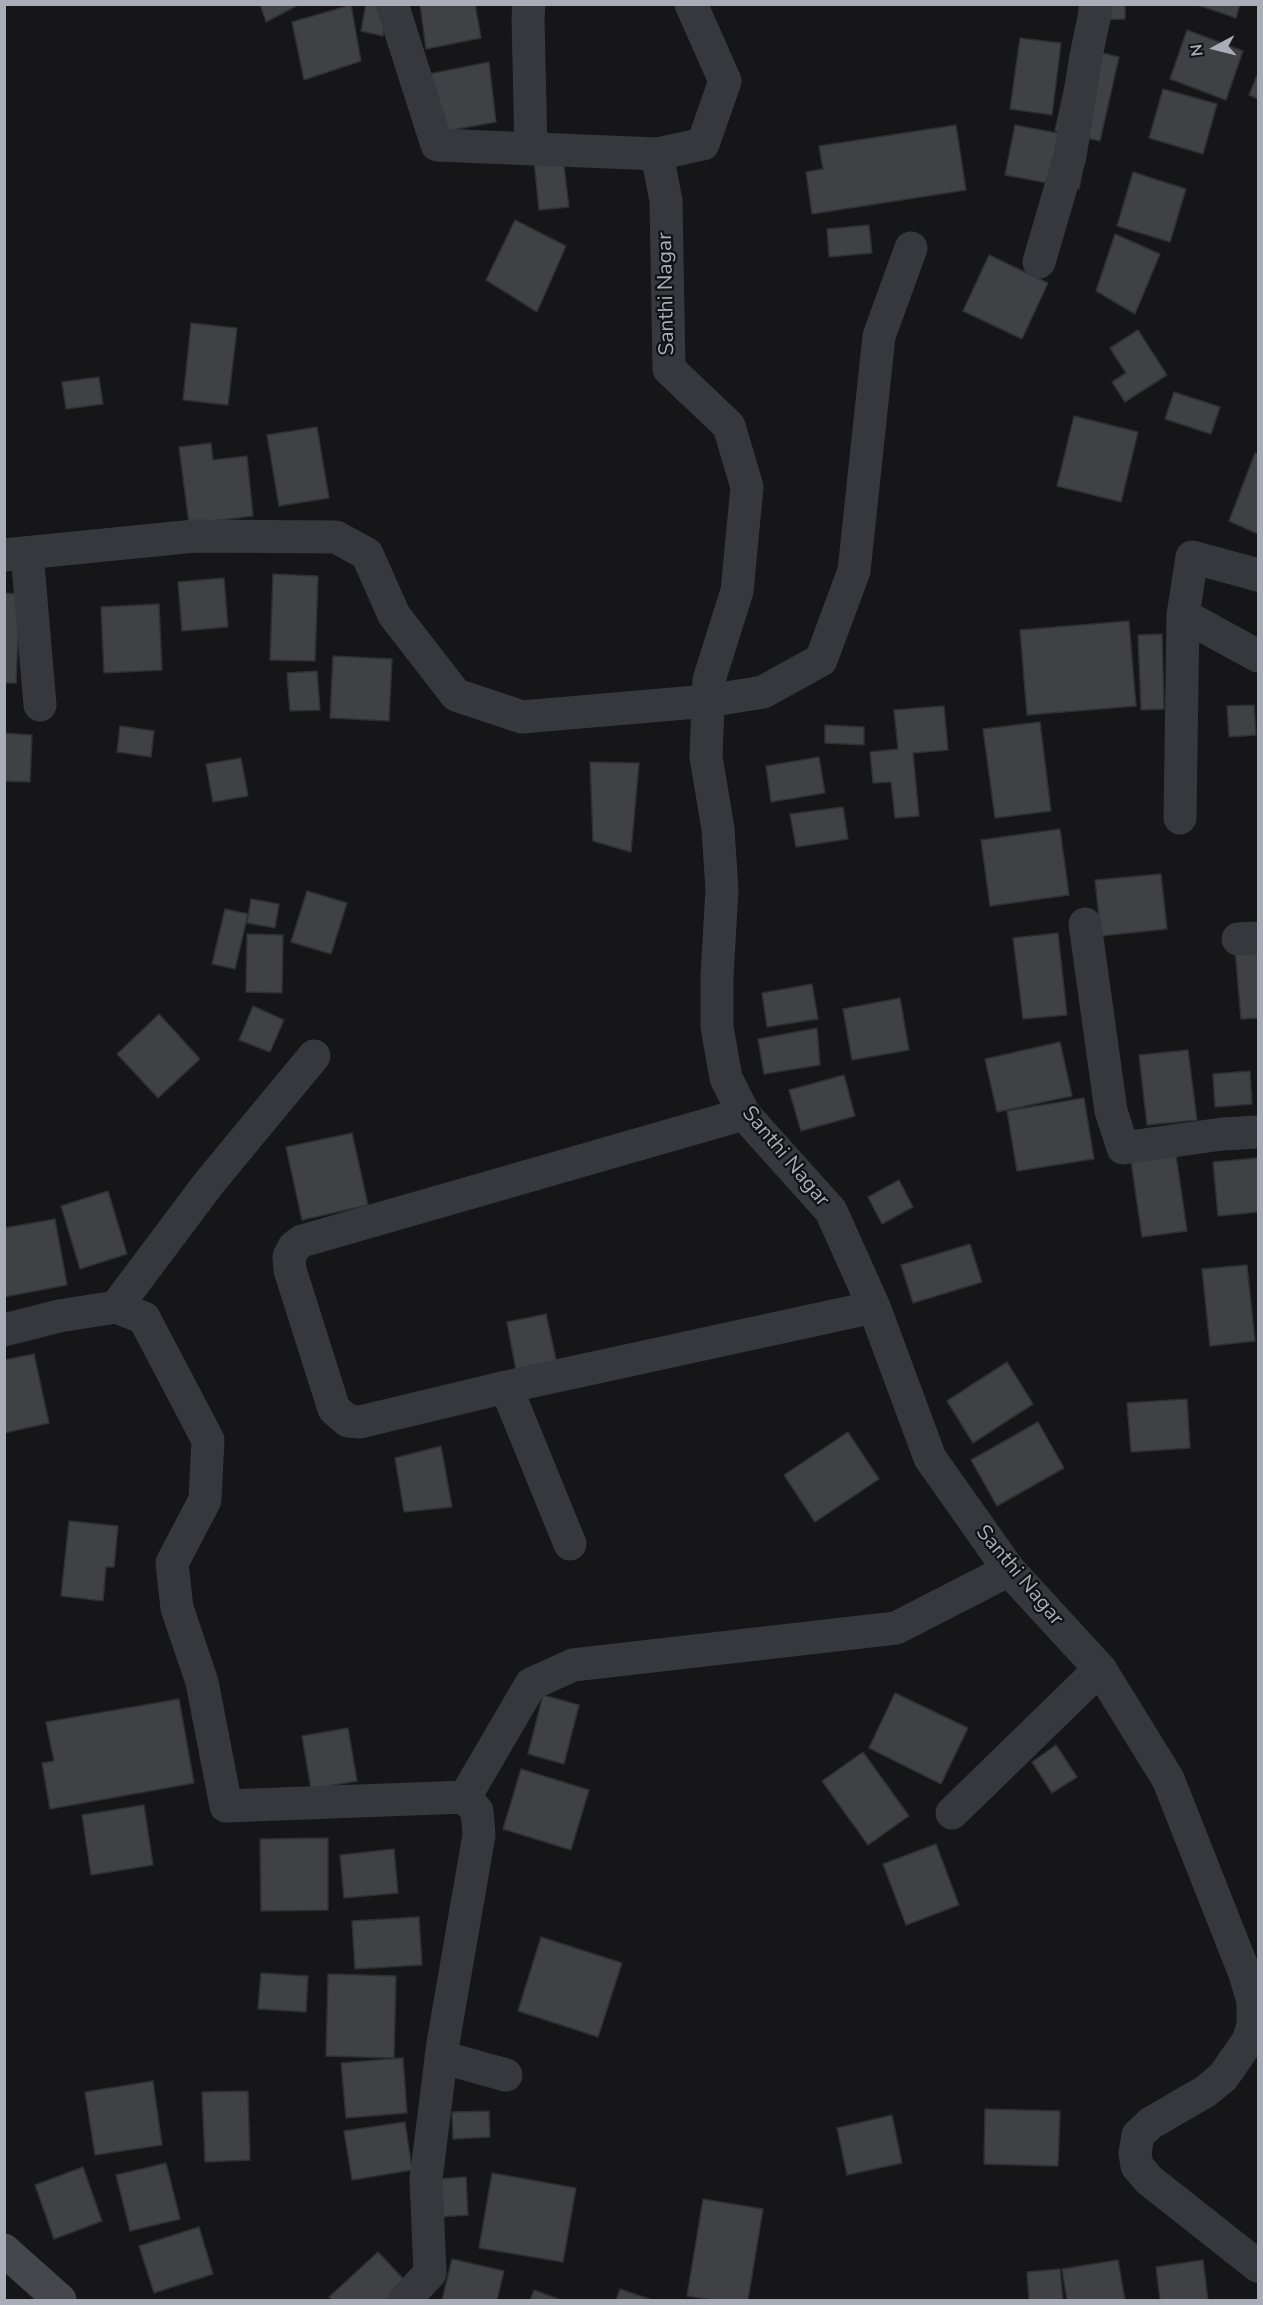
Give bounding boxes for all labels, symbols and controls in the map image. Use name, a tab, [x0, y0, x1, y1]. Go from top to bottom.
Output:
north arrow	[1185, 18, 1245, 78]
text: N	[1185, 43, 1209, 57]
street label: Santhi Nagar	[653, 232, 681, 356]
street label: Santhi Nagar	[736, 1102, 834, 1212]
street label: Santhi Nagar	[970, 1521, 1068, 1631]

